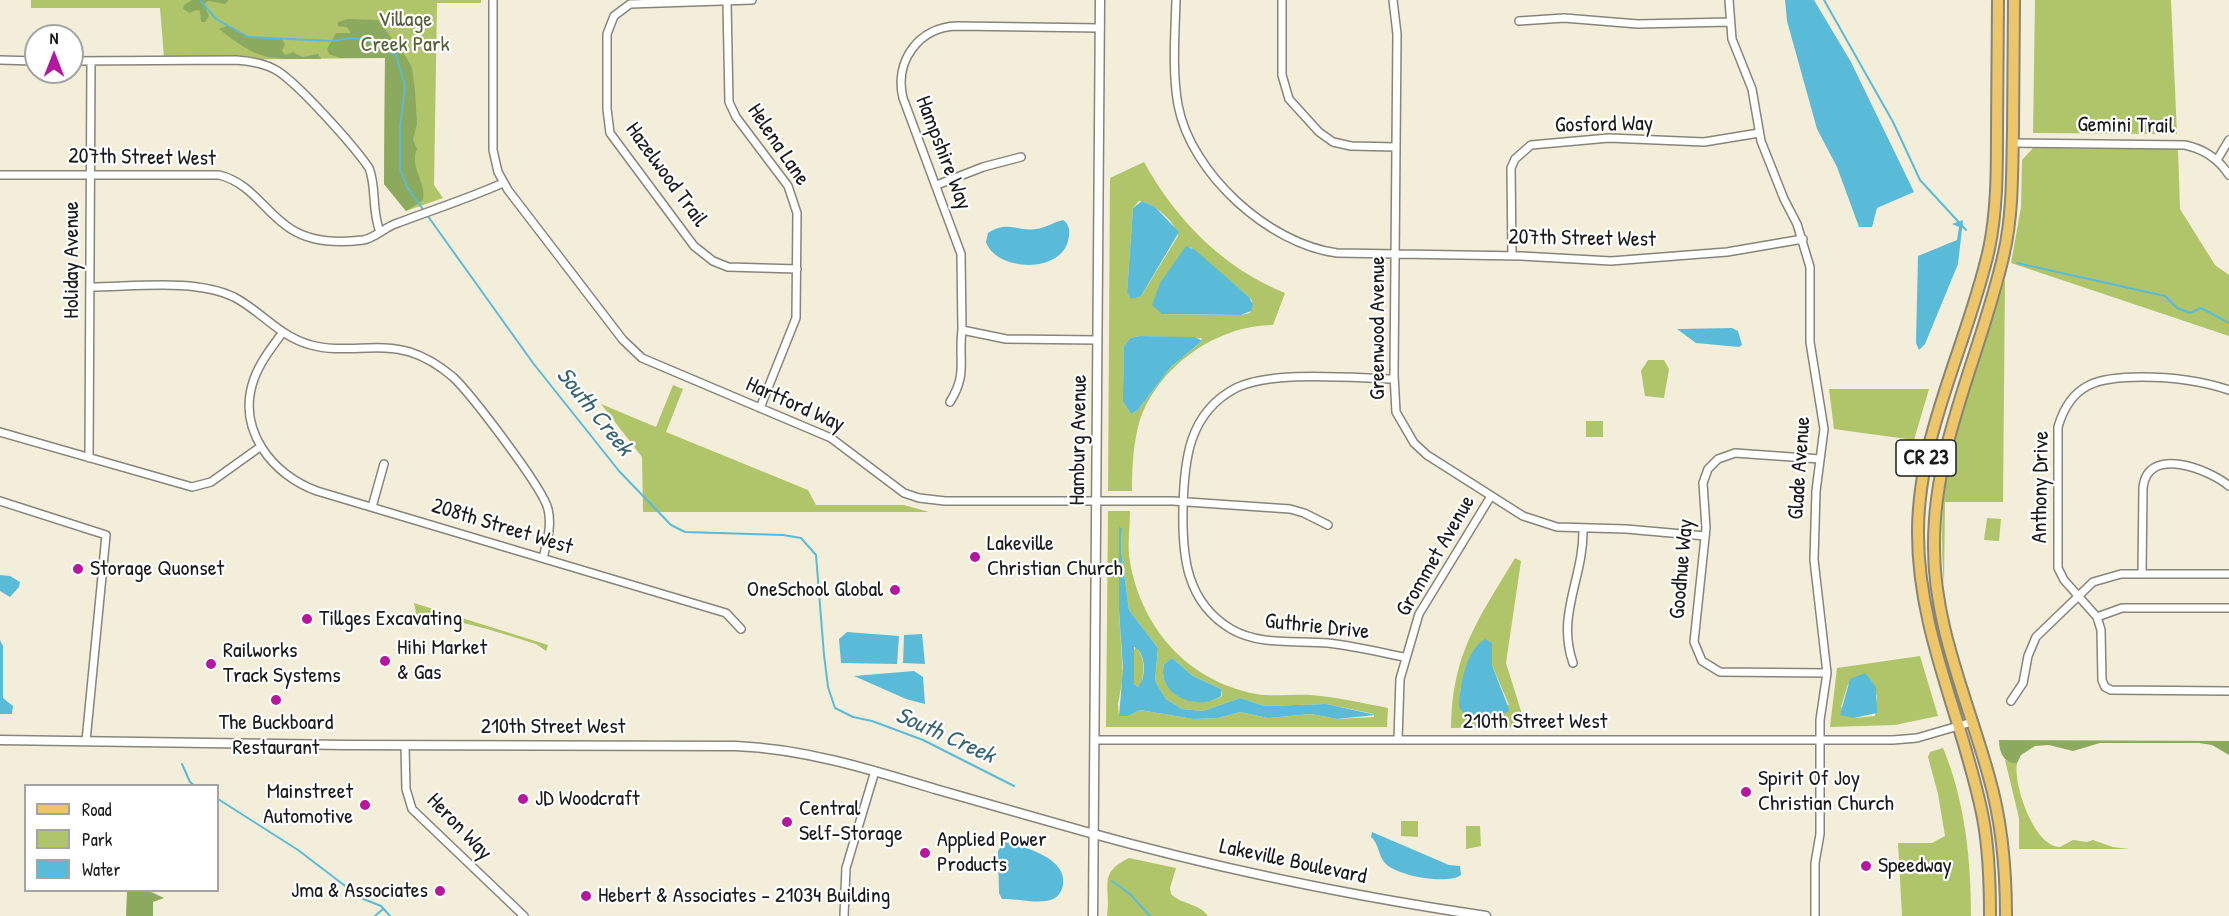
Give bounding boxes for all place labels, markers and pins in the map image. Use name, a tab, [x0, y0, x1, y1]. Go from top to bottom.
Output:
place label: Lakeville Christian Church	[987, 531, 1123, 582]
marker: Lakeville Christian Church	[968, 550, 982, 564]
place label: Storage Quonset	[90, 556, 224, 582]
marker: Storage Quonset	[71, 562, 85, 576]
place label: OneSchool Global	[747, 577, 883, 603]
marker: OneSchool Global	[888, 583, 902, 597]
place label: Tillges Excavating	[319, 606, 462, 632]
marker: Tillges Excavating	[300, 612, 314, 626]
place label: Hihi Market & Gas	[397, 635, 487, 686]
place label: Railworks Track Systems	[223, 638, 341, 690]
marker: Hihi Market & Gas	[378, 654, 392, 668]
marker: Railworks Track Systems	[204, 657, 218, 671]
marker: The Buckboard Restaurant	[269, 693, 283, 707]
place label: The Buckboard Restaurant	[219, 710, 333, 762]
place label: Spirit Of Joy Christian Church	[1758, 766, 1894, 818]
place label: Mainstreet Automotive	[263, 779, 353, 830]
marker: Spirit Of Joy Christian Church	[1739, 785, 1753, 799]
place label: JD Woodcraft	[535, 786, 640, 812]
marker: JD Woodcraft	[516, 792, 530, 806]
place label: Central Self-Storage	[799, 796, 903, 848]
marker: Mainstreet Automotive	[358, 798, 372, 812]
marker: Central Self-Storage	[780, 815, 794, 829]
place label: Applied Power Products	[937, 827, 1047, 878]
marker: Applied Power Products	[918, 846, 932, 860]
place label: Speedway	[1878, 853, 1952, 879]
marker: Speedway	[1859, 859, 1873, 873]
place label: Jma & Associates	[291, 878, 428, 904]
place label: Hebert & Associates - 21034 Building	[598, 883, 890, 909]
marker: Jma & Associates	[433, 884, 447, 898]
marker: Hebert & Associates - 21034 Building	[579, 889, 593, 903]

